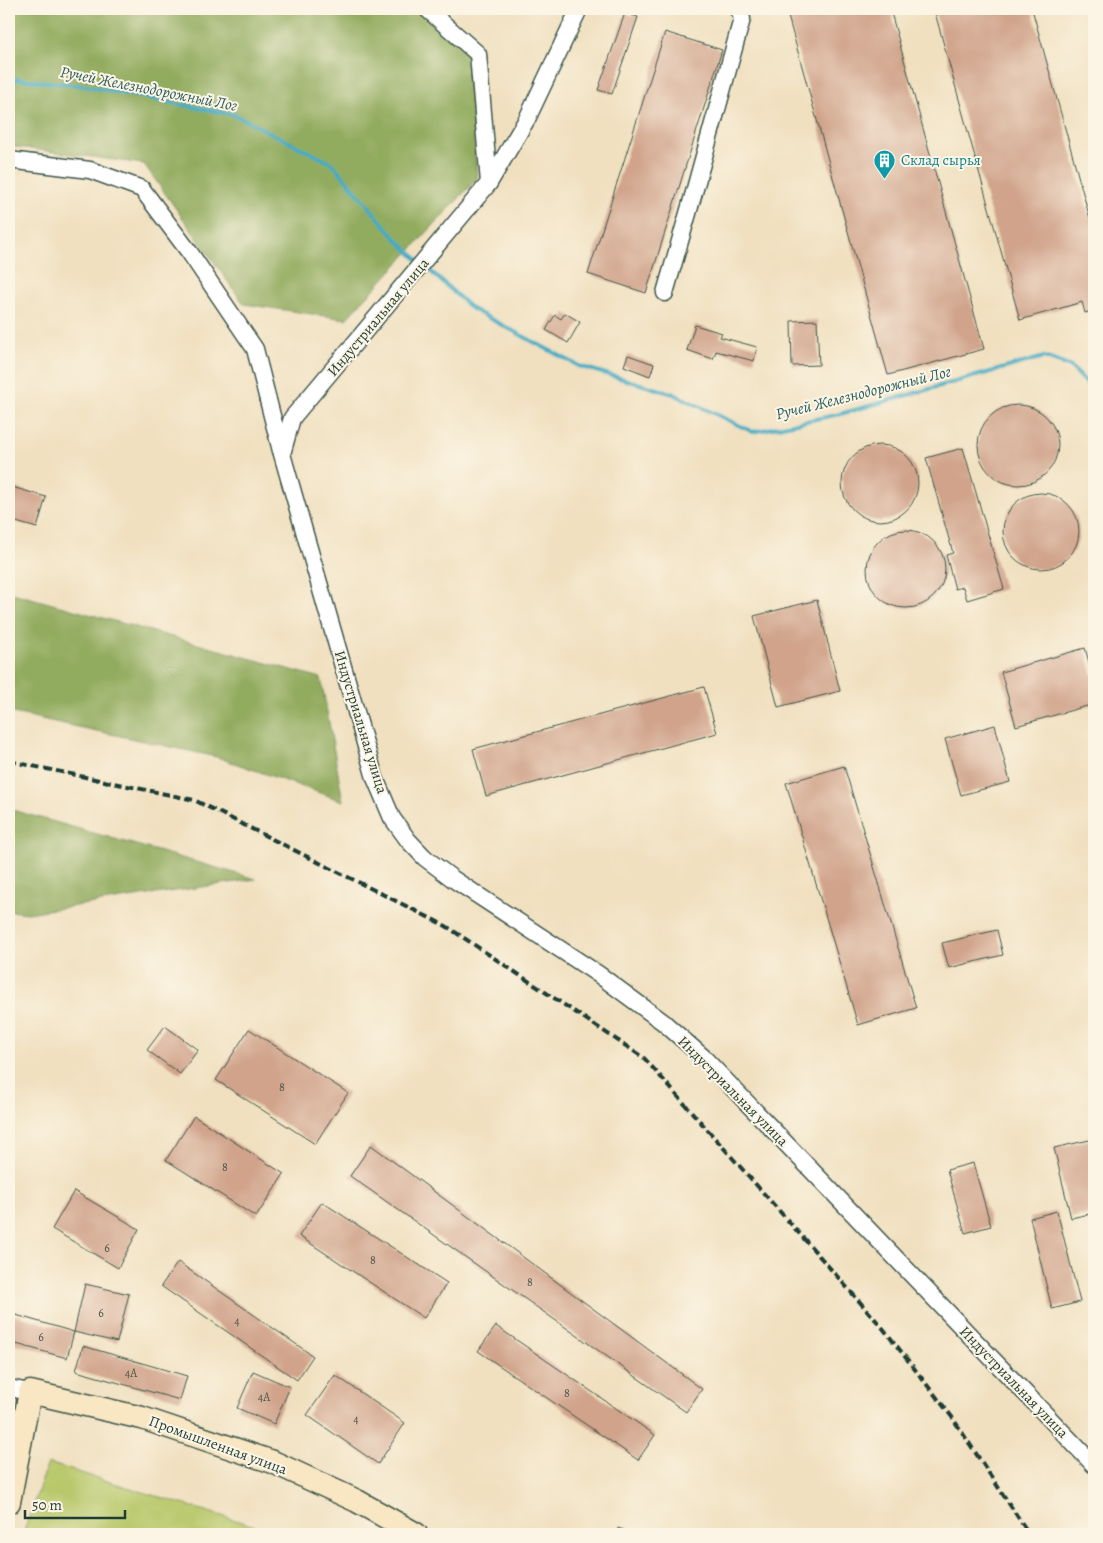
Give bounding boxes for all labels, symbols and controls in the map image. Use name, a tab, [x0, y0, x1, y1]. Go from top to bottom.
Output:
water label: Ручей Железнодорожный Лог	[58, 61, 240, 117]
building icon: Склад сырья	[873, 148, 897, 179]
place label: Склад сырья	[901, 150, 981, 170]
street label: Индустриальная улица	[323, 254, 434, 380]
water label: Ручей Железнодорожный Лог	[773, 360, 954, 425]
street label: Индустриальная улица	[330, 648, 392, 796]
street label: Индустриальная улица	[673, 1031, 793, 1151]
house number: 8	[279, 1079, 285, 1095]
house number: 8	[222, 1159, 228, 1175]
house number: 6	[104, 1240, 110, 1256]
house number: 8	[370, 1252, 376, 1268]
house number: 8	[527, 1274, 533, 1290]
house number: 6	[98, 1305, 104, 1321]
house number: 4	[234, 1313, 240, 1329]
street label: Индустриальная улица	[955, 1322, 1073, 1442]
house number: 6	[38, 1329, 44, 1345]
house number: 4А	[125, 1365, 138, 1381]
house number: 8	[564, 1385, 570, 1401]
house number: 4А	[258, 1389, 271, 1405]
street label: Промышленная улица	[146, 1411, 290, 1479]
house number: 4	[353, 1411, 359, 1427]
scale bar	[25, 1488, 125, 1520]
text: 50 m	[32, 1495, 62, 1515]

